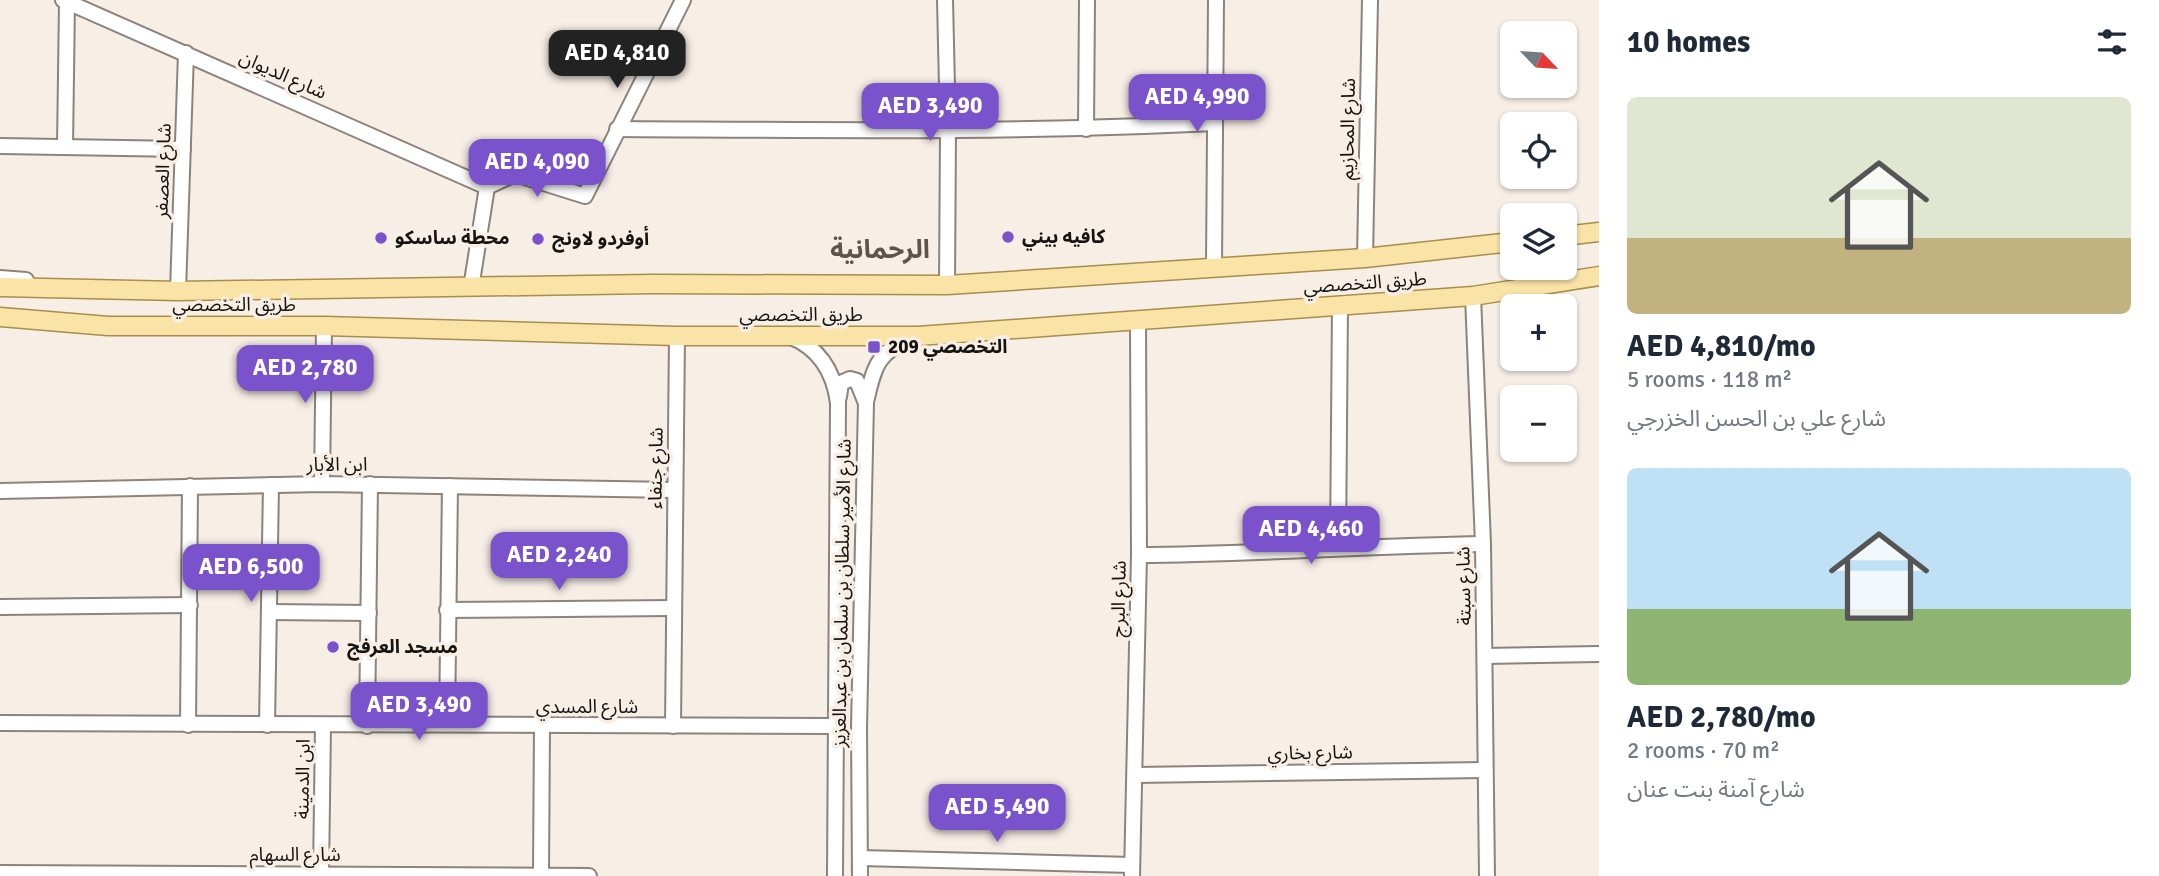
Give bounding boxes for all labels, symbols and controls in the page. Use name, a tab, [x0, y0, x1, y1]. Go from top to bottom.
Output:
north arrow	[1500, 21, 1577, 98]
map controls	[1500, 21, 1577, 462]
icon: filters	[2093, 23, 2131, 61]
text: 10 homes	[1627, 24, 1750, 61]
pin: AED 4,810	[537, 31, 697, 90]
text: AED 4,810	[565, 38, 669, 67]
street label: شارع الديوان	[235, 45, 330, 106]
pin: AED 4,990	[1117, 74, 1277, 134]
street label: شارع المحازيم	[1335, 78, 1363, 180]
text: AED 4,990	[1145, 82, 1249, 111]
pin: AED 3,490	[850, 83, 1010, 143]
text: AED 3,490	[878, 91, 982, 120]
button: locate	[1500, 112, 1577, 189]
street label: شارع العصفر	[149, 123, 178, 220]
pin: AED 4,090	[457, 140, 617, 199]
icon: home	[1816, 142, 1942, 268]
text: AED 4,090	[485, 147, 589, 176]
button: layers	[1500, 203, 1577, 280]
place label: أوفردو لاونج	[552, 225, 649, 253]
place label: كافيه بيني	[1022, 225, 1105, 251]
place label: محطة ساسكو	[395, 226, 509, 250]
marker: كافيه بيني	[1000, 229, 1016, 245]
marker: محطة ساسكو	[373, 230, 389, 246]
marker: أوفردو لاونج	[530, 231, 546, 247]
district label: الرحمانية	[830, 234, 930, 266]
street label: طريق التخصصي	[1302, 267, 1428, 302]
street label: طريق التخصصي	[172, 293, 296, 319]
button: +	[1500, 294, 1577, 371]
street label: طريق التخصصي	[739, 303, 863, 329]
text: AED 4,810/mo	[1627, 328, 1816, 365]
place label: التخصصي 209	[888, 335, 1007, 361]
marker: التخصصي 209	[866, 339, 882, 355]
pin: AED 2,780	[225, 346, 385, 405]
text: AED 2,780	[253, 353, 357, 382]
text: 5 rooms · 118 m²	[1627, 365, 1792, 394]
button: −	[1500, 385, 1577, 462]
text: شارع علي بن الحسن الخزرجي	[1627, 404, 1886, 433]
street label: شارع جنفاء	[643, 427, 670, 509]
street label: شارع الأمير سلطان بن سلمان بن عبدالعزيز	[827, 438, 858, 749]
street label: ابن الأبار	[306, 453, 367, 477]
pin: AED 4,460	[1231, 506, 1391, 566]
icon: home	[1816, 513, 1942, 639]
text: AED 4,460	[1259, 514, 1363, 543]
pin: AED 2,240	[479, 532, 639, 592]
text: AED 2,240	[507, 540, 611, 569]
pin: AED 6,500	[171, 544, 331, 604]
street label: شارع سبتة	[1451, 546, 1478, 626]
text: AED 6,500	[199, 552, 303, 581]
street label: شارع البرج	[1106, 560, 1133, 638]
place label: مسجد العرفج	[347, 635, 458, 661]
marker: مسجد العرفج	[325, 639, 341, 655]
pin: AED 3,490	[339, 682, 499, 742]
text: AED 3,490	[367, 690, 471, 719]
street label: شارع المسدي	[536, 695, 638, 721]
text: AED 2,780/mo	[1627, 699, 1816, 736]
text: 2 rooms · 70 m²	[1627, 736, 1780, 765]
street label: ابن الدمينة	[290, 739, 316, 819]
street label: شارع بخاري	[1267, 740, 1353, 768]
text: شارع آمنة بنت عنان	[1627, 775, 1805, 804]
pin: AED 5,490	[917, 784, 1077, 844]
text: AED 5,490	[945, 792, 1049, 821]
street label: شارع السهام	[249, 843, 341, 869]

